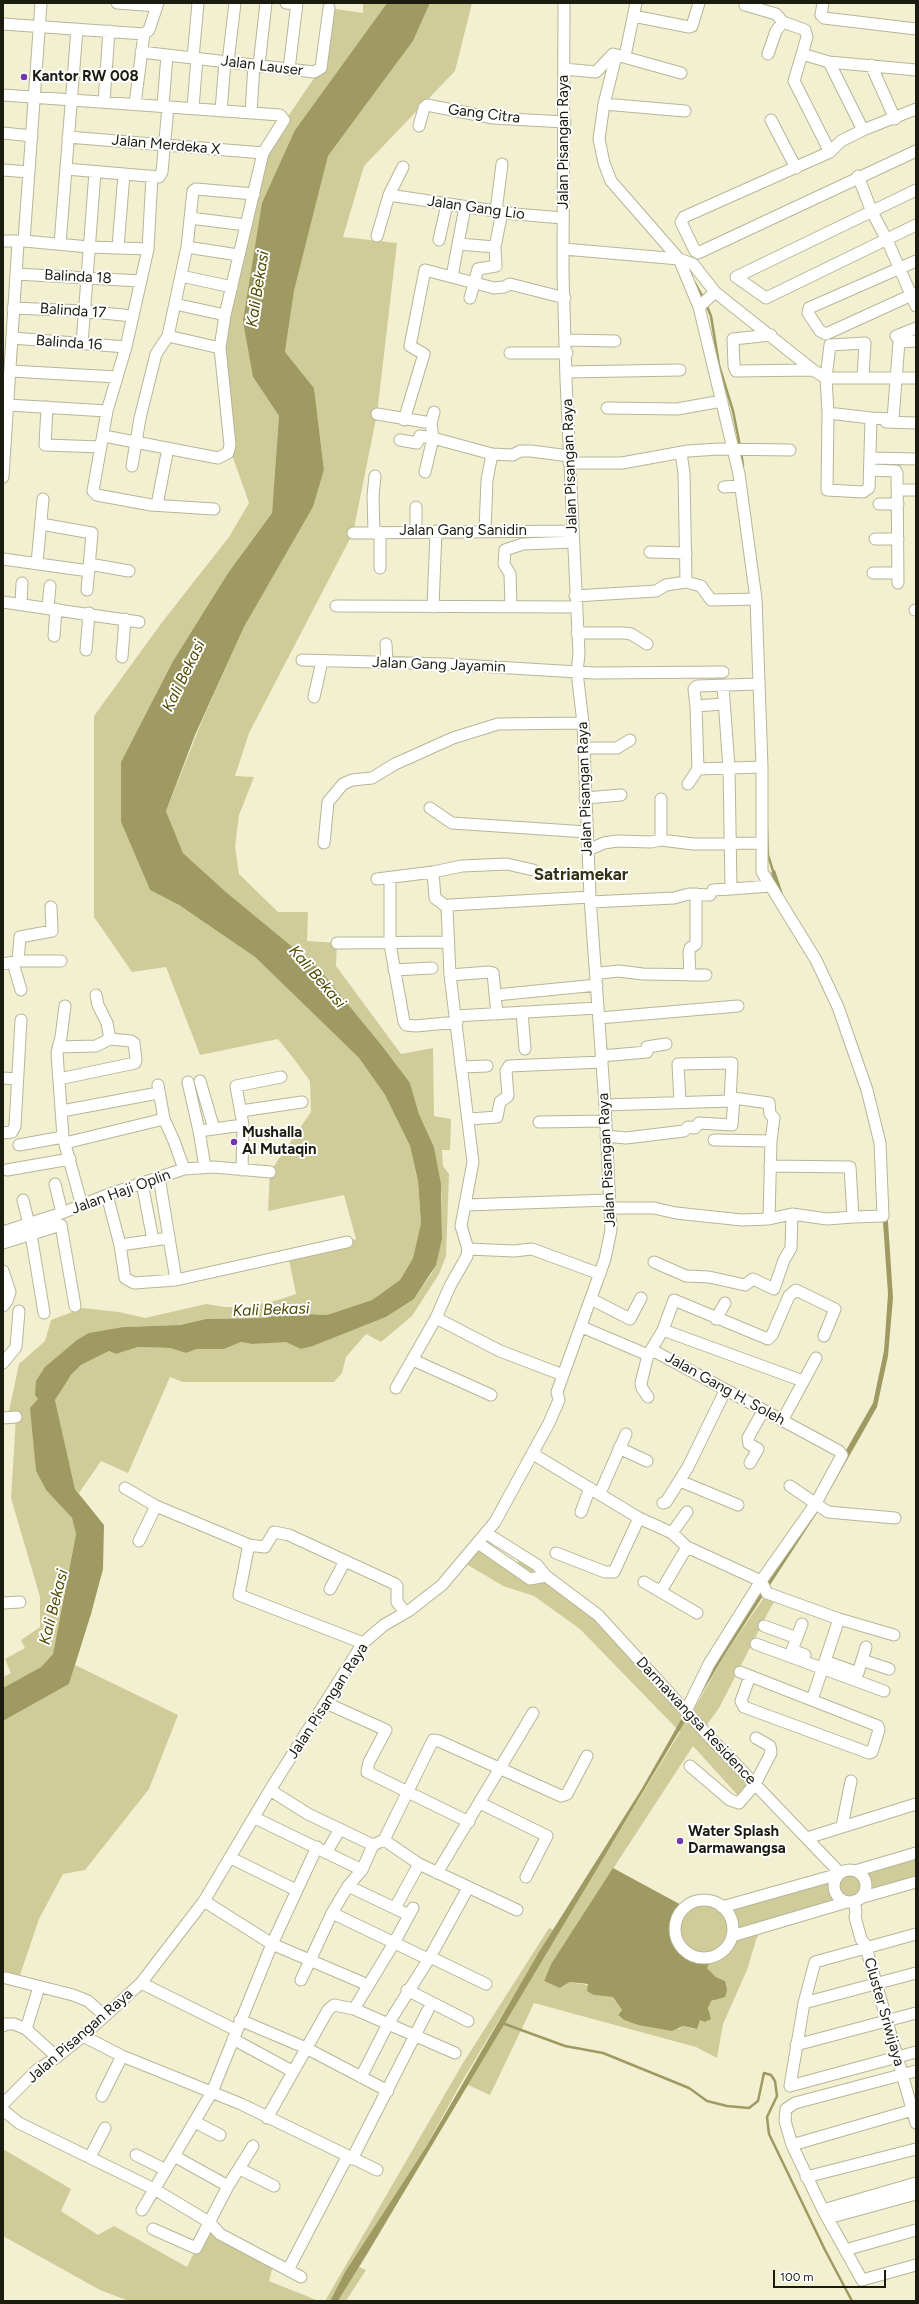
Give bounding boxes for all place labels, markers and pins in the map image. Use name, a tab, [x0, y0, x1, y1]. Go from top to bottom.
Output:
place label: Kantor RW 008	[32, 68, 139, 86]
marker: Kantor RW 008	[19, 72, 29, 82]
place label: Mushalla Al Mutaqin	[242, 1124, 317, 1159]
marker: Mushalla Al Mutaqin	[229, 1137, 239, 1147]
place label: Water Splash Darmawangsa	[688, 1823, 786, 1858]
marker: Water Splash Darmawangsa	[675, 1836, 685, 1846]

